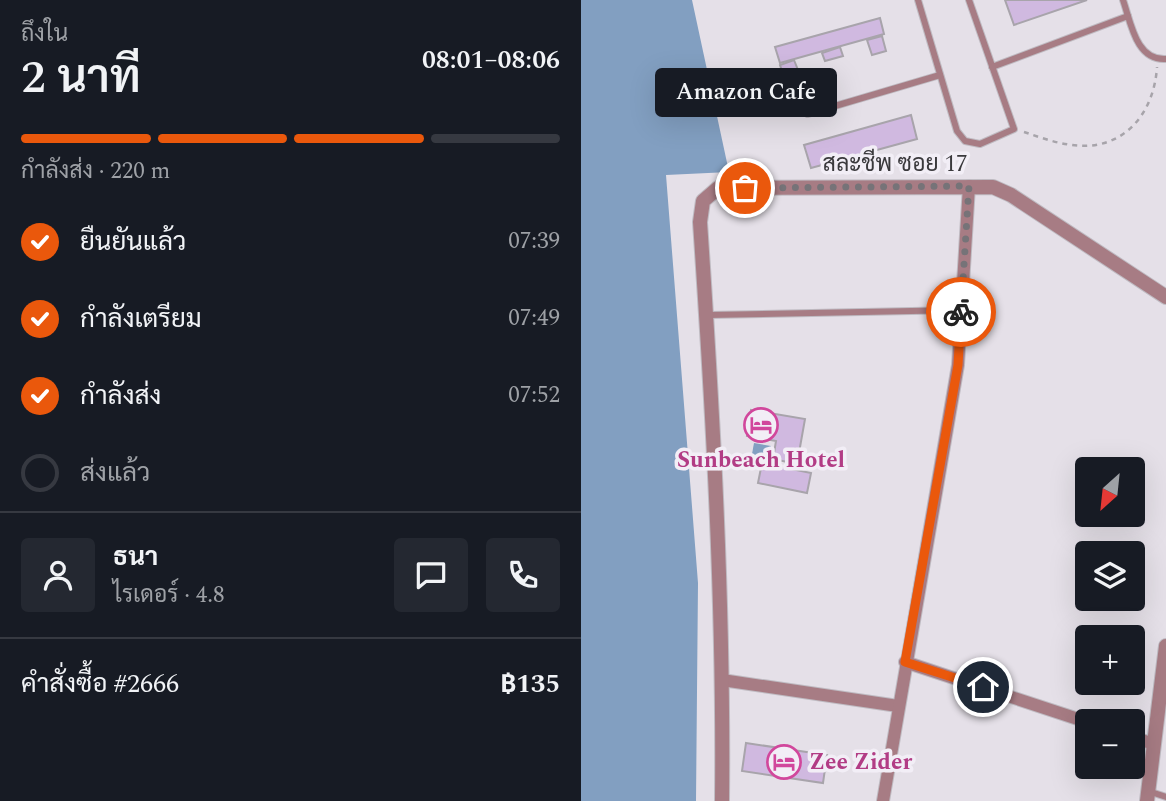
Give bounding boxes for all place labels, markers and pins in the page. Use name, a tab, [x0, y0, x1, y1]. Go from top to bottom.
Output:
callout: Amazon Cafe	[654, 69, 836, 118]
pin	[715, 158, 775, 218]
hotel icon: Sunbeach Hotel	[742, 406, 780, 444]
place label: Sunbeach Hotel	[677, 443, 845, 478]
pin	[953, 657, 1013, 717]
hotel icon: Zee Zider	[765, 743, 803, 781]
place label: Zee Zider	[809, 745, 912, 780]

